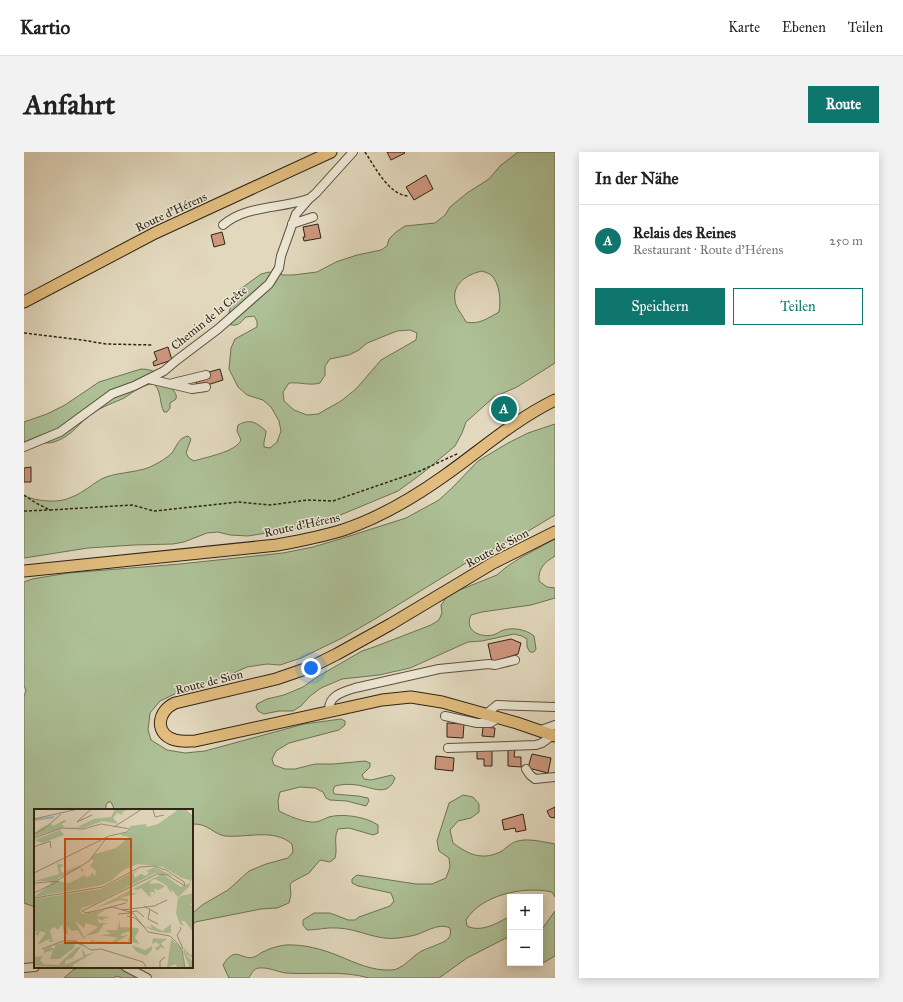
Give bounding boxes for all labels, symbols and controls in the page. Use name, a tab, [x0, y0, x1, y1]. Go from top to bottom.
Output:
text: Kartio	[20, 16, 70, 39]
text: Karte	[728, 19, 760, 36]
text: Ebenen	[782, 19, 826, 36]
text: Teilen	[848, 19, 883, 36]
button: Route	[808, 86, 879, 123]
text: Anfahrt	[24, 87, 115, 122]
text: In der Nähe	[595, 168, 679, 189]
street label: Route d'Hérens	[133, 189, 209, 235]
text: Relais des Reines	[633, 224, 736, 242]
text: A	[604, 233, 612, 249]
text: 250 m	[829, 233, 863, 249]
text: Restaurant · Route d'Hérens	[633, 242, 783, 258]
street label: Chemin de la Crête	[168, 283, 250, 353]
button: Speichern	[595, 288, 725, 325]
button: Teilen	[733, 288, 863, 325]
pin: A	[491, 394, 517, 424]
street label: Route d'Hérens	[263, 510, 341, 540]
street label: Route de Sion	[463, 525, 531, 570]
your location	[301, 658, 321, 678]
street label: Route de Sion	[174, 667, 245, 697]
inset map	[34, 809, 193, 968]
map controls	[507, 894, 543, 966]
button: +	[507, 894, 543, 930]
button: −	[507, 930, 543, 966]

